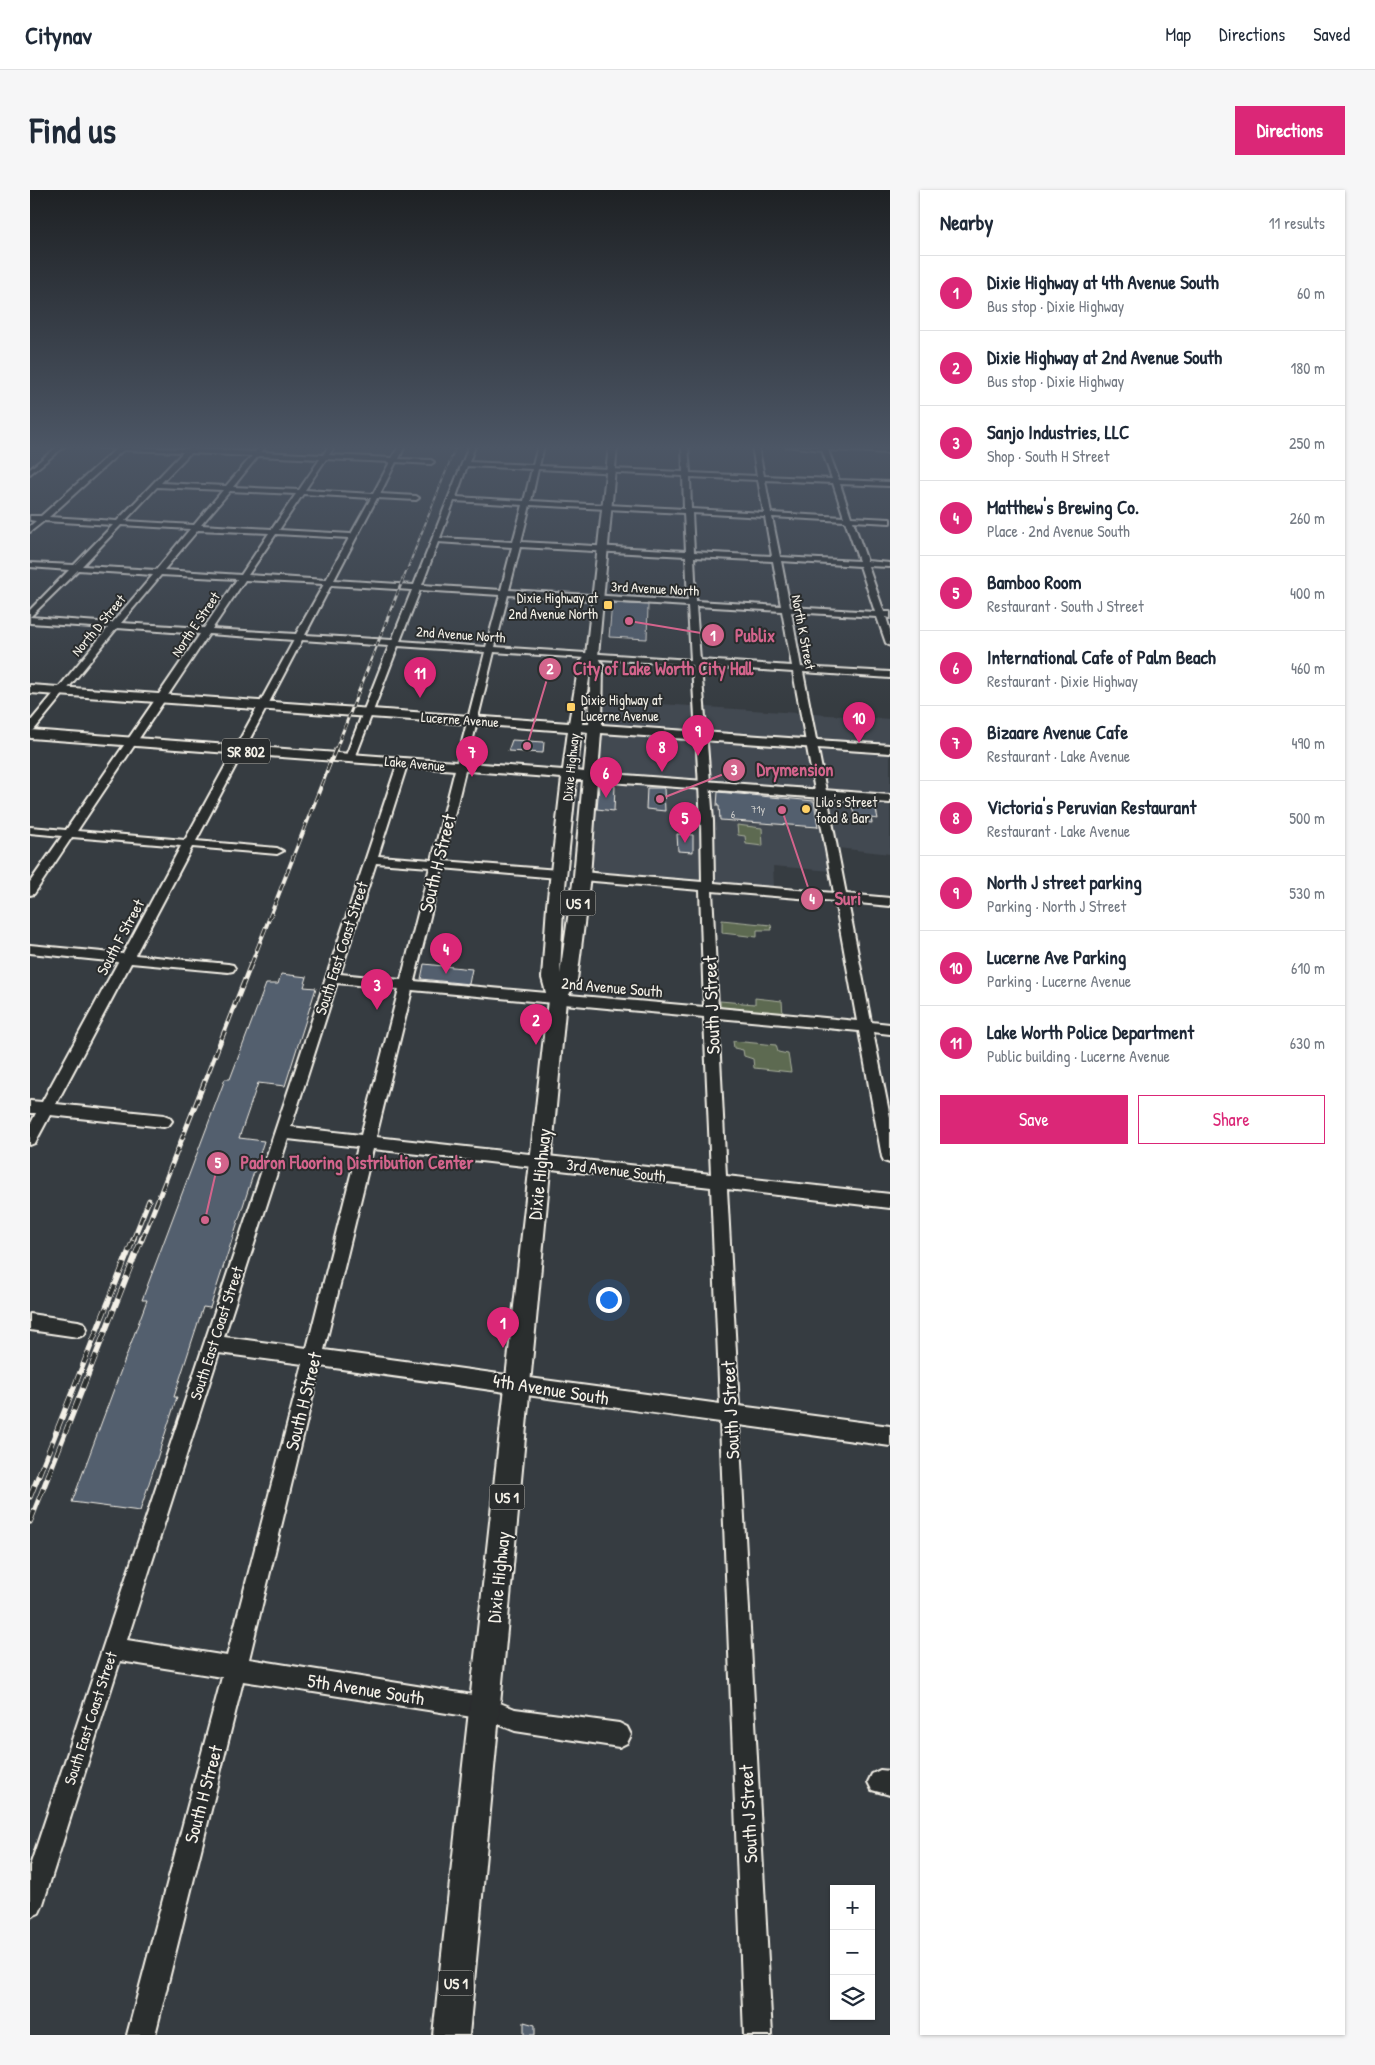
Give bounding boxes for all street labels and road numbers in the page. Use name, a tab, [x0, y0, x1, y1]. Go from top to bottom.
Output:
street label: 3rd Avenue North	[610, 576, 700, 600]
street label: North E Street	[166, 588, 224, 660]
street label: North D Street	[67, 590, 129, 660]
street label: North K Street	[787, 593, 821, 671]
street label: 2nd Avenue North	[416, 621, 506, 647]
street label: Lucerne Avenue	[421, 707, 500, 731]
street label: Dixie Highway	[557, 732, 584, 802]
road number: SR 802	[222, 738, 270, 764]
street label: Lake Avenue	[384, 751, 447, 775]
street label: South H Street	[412, 811, 462, 915]
street label: South East Coast Street	[309, 878, 373, 1017]
road number: US 1	[560, 890, 596, 916]
street label: South F Street	[91, 895, 149, 979]
street label: South J Street	[696, 955, 726, 1055]
street label: 2nd Avenue South	[561, 972, 664, 1002]
street label: Dixie Highway	[521, 1127, 557, 1221]
street label: 3rd Avenue South	[565, 1153, 667, 1187]
street label: South East Coast Street	[184, 1263, 248, 1402]
street label: South H Street	[278, 1349, 328, 1453]
street label: South J Street	[714, 1360, 746, 1460]
street label: 4th Avenue South	[491, 1367, 611, 1411]
road number: US 1	[490, 1484, 524, 1510]
street label: Dixie Highway	[480, 1530, 516, 1624]
street label: South East Coast Street	[58, 1648, 122, 1787]
street label: 5th Avenue South	[306, 1667, 426, 1711]
street label: South H Street	[177, 1742, 229, 1846]
street label: South J Street	[732, 1764, 764, 1864]
road number: US 1	[438, 1970, 474, 1996]

